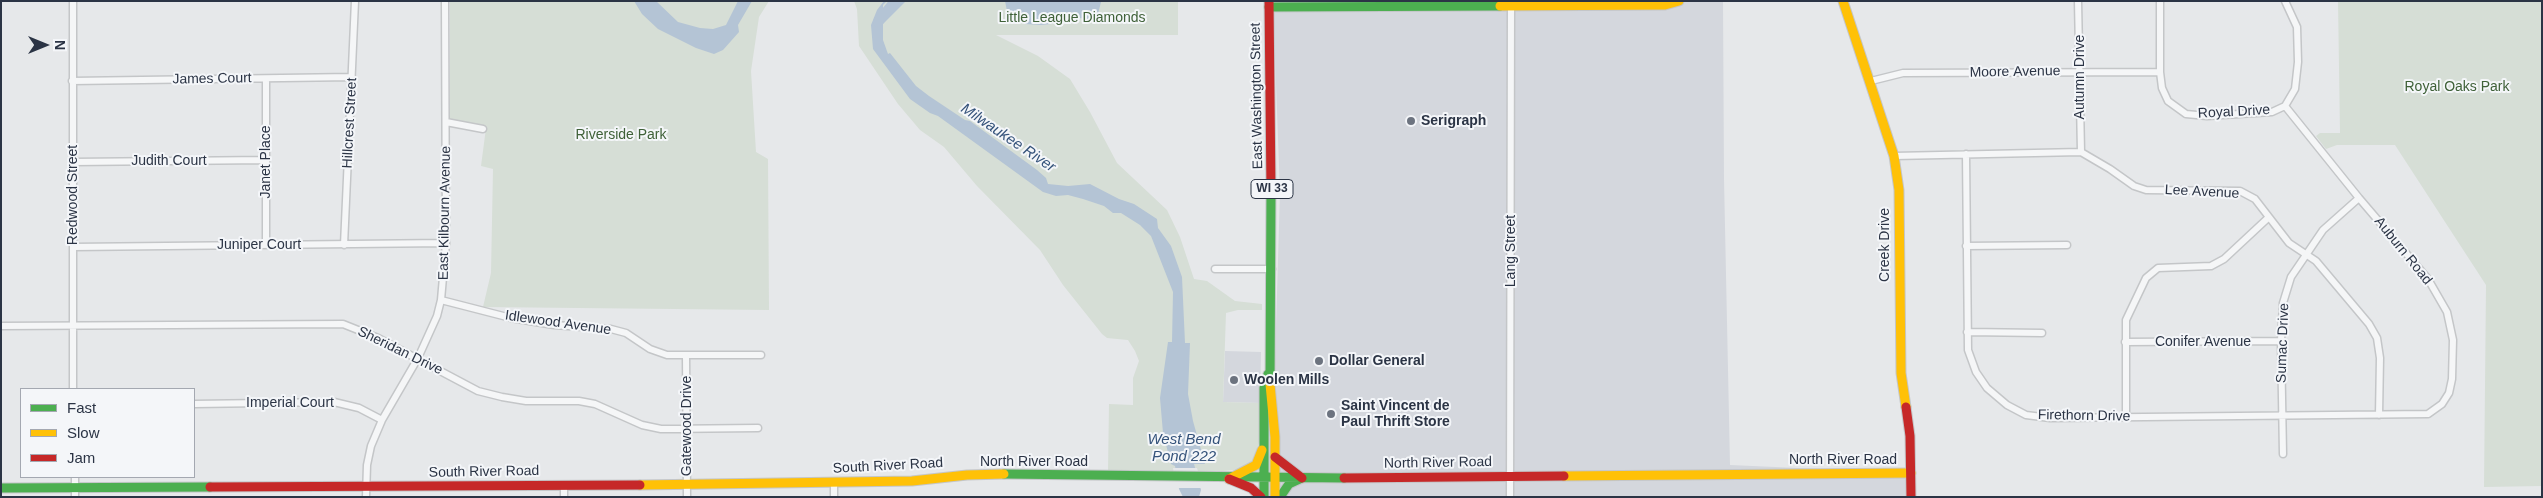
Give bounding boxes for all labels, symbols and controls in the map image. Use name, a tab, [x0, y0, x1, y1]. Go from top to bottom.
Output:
park label: Little League Diamonds	[998, 10, 1146, 26]
north arrow	[20, 20, 70, 70]
street label: East Washington Street	[1247, 23, 1267, 169]
street label: Autumn Drive	[2072, 35, 2088, 119]
text: N	[52, 40, 68, 50]
street label: Moore Avenue	[1969, 63, 2061, 81]
street label: James Court	[172, 70, 252, 88]
street label: Hillcrest Street	[339, 77, 361, 169]
park label: Royal Oaks Park	[2404, 79, 2510, 95]
water label: Milwaukee River	[957, 100, 1059, 176]
street label: Royal Drive	[2197, 102, 2271, 122]
place label: Serigraph	[1421, 113, 1486, 129]
marker: Serigraph	[1405, 115, 1417, 127]
street label: Janet Place	[258, 125, 274, 199]
park label: Riverside Park	[575, 127, 667, 143]
street label: Redwood Street	[65, 145, 81, 245]
street label: East Kilbourn Avenue	[435, 146, 455, 280]
street label: Judith Court	[131, 153, 207, 169]
road number: WI 33	[1251, 180, 1293, 198]
street label: Lee Avenue	[2164, 182, 2240, 202]
street label: Creek Drive	[1877, 208, 1893, 282]
street label: Auburn Road	[2371, 214, 2435, 288]
street label: Lang Street	[1503, 215, 1519, 287]
street label: Juniper Court	[217, 237, 301, 253]
street label: Sumac Drive	[2273, 303, 2293, 383]
street label: Idlewood Avenue	[504, 307, 612, 339]
street label: Sheridan Drive	[355, 323, 445, 379]
street label: Conifer Avenue	[2155, 334, 2251, 350]
place label: Dollar General	[1329, 353, 1425, 369]
marker: Dollar General	[1313, 355, 1325, 367]
place label: Woolen Mills	[1244, 372, 1329, 388]
marker: Woolen Mills	[1228, 374, 1240, 386]
street label: Gatewood Drive	[679, 376, 695, 476]
legend	[20, 388, 195, 478]
street label: Imperial Court	[246, 395, 334, 411]
place label: Saint Vincent de Paul Thrift Store	[1341, 398, 1450, 431]
text: Fast	[67, 399, 96, 416]
street label: Firethorn Drive	[2038, 407, 2130, 425]
marker: Saint Vincent de Paul Thrift Store	[1325, 408, 1337, 420]
text: Slow	[67, 424, 100, 441]
water label: West Bend Pond 222	[1147, 431, 1221, 466]
text: Jam	[67, 449, 95, 466]
street label: North River Road	[1789, 452, 1897, 468]
street label: North River Road	[980, 454, 1088, 470]
street label: North River Road	[1384, 454, 1492, 472]
street label: South River Road	[832, 455, 944, 477]
street label: South River Road	[429, 463, 539, 481]

